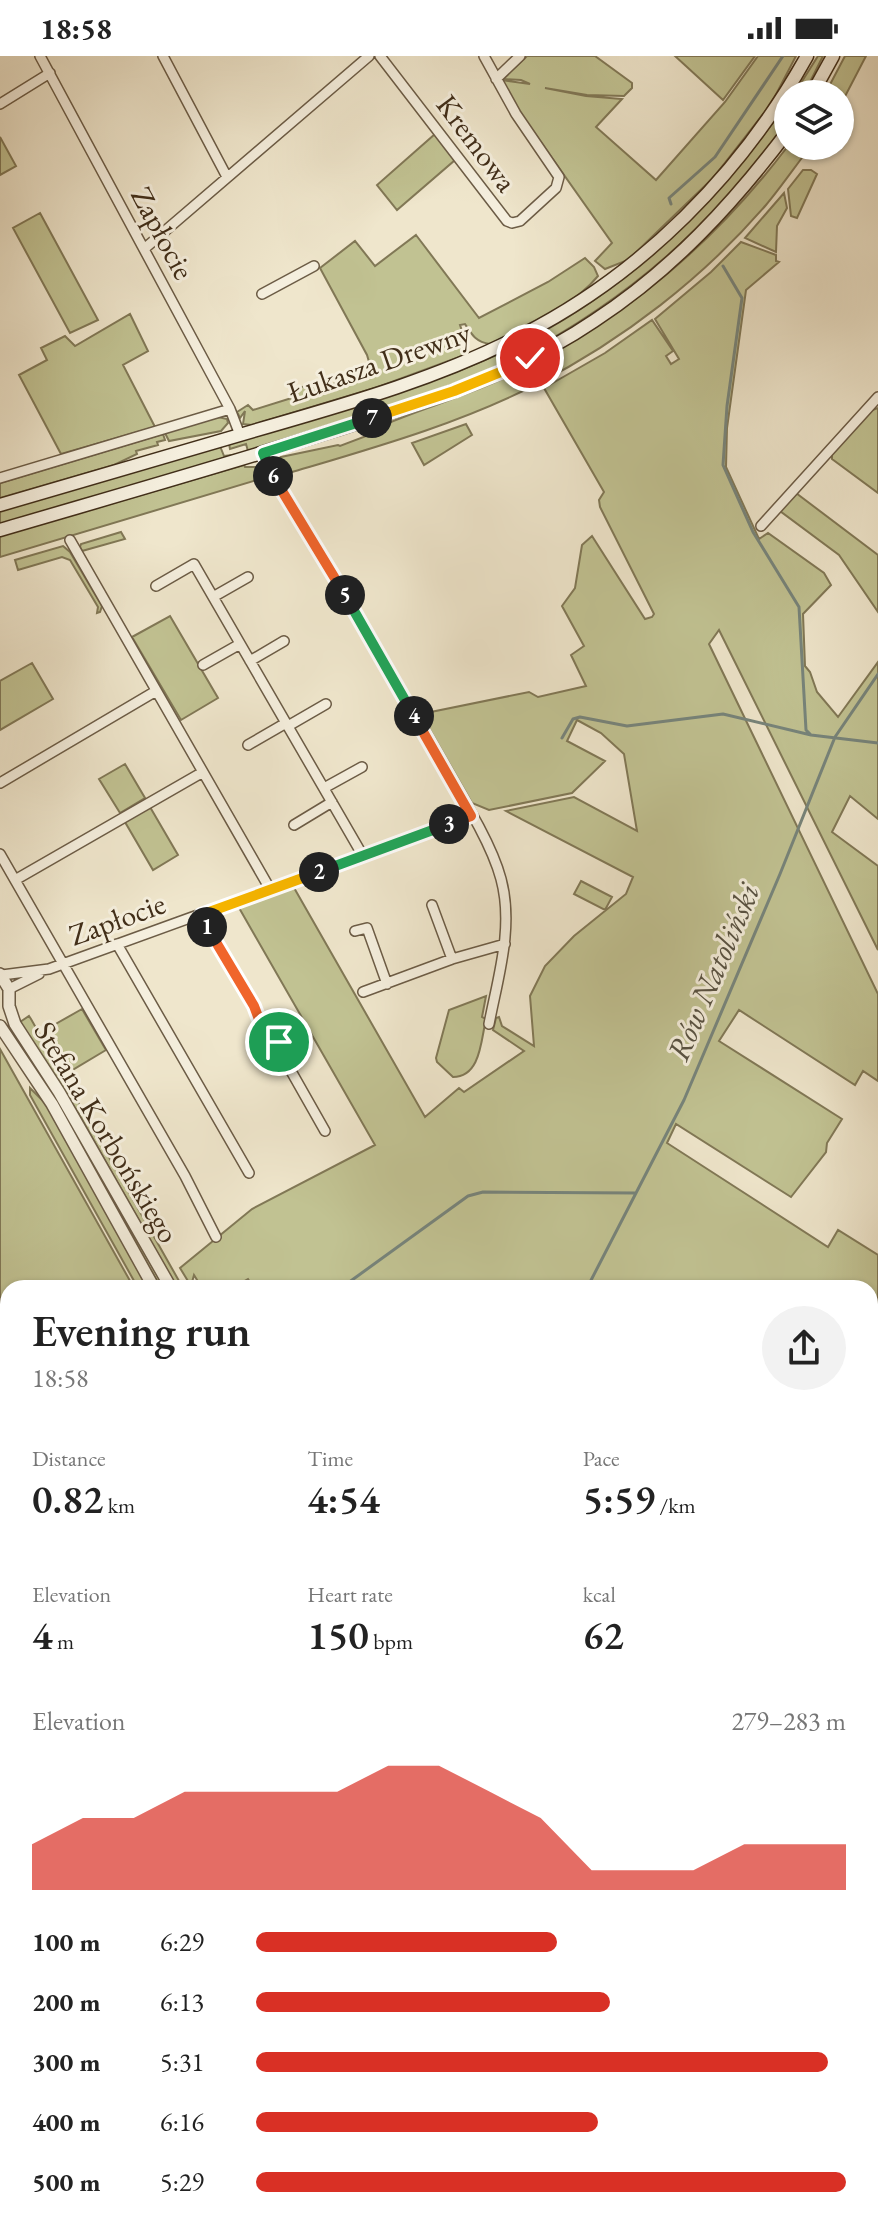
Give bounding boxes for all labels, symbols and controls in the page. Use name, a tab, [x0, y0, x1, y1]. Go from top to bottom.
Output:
text: 18:58	[40, 9, 112, 48]
map controls	[774, 80, 854, 160]
button: layers	[774, 80, 854, 160]
street label: Kremowa	[428, 87, 526, 199]
street label: Zapłocie	[122, 180, 204, 286]
street label: Łukasza Drewny	[282, 312, 476, 412]
pin	[496, 324, 564, 392]
icon: check	[508, 336, 552, 380]
pin: 7	[352, 398, 392, 438]
text: 7	[366, 403, 378, 432]
pin: 6	[253, 456, 293, 496]
text: 6	[267, 461, 279, 490]
pin: 5	[325, 575, 365, 615]
text: 5	[339, 580, 351, 609]
pin: 4	[394, 696, 434, 736]
text: 4	[408, 701, 420, 730]
pin: 3	[429, 804, 469, 844]
text: 3	[443, 809, 455, 838]
pin: 2	[299, 852, 339, 892]
text: 2	[313, 857, 325, 886]
water label: Rów Natoliński	[657, 875, 770, 1067]
street label: Zapłocie	[63, 884, 171, 954]
pin: 1	[187, 907, 227, 947]
text: 1	[201, 912, 213, 941]
pin	[245, 1008, 313, 1076]
street label: Stefana Korbońskiego	[25, 1014, 189, 1250]
icon: arrive	[257, 1020, 301, 1064]
text: Evening run	[32, 1302, 251, 1359]
button: share	[762, 1306, 846, 1390]
text: 18:58	[32, 1361, 88, 1395]
text: Distance	[32, 1444, 105, 1473]
text: Time	[307, 1444, 353, 1473]
text: Pace	[583, 1444, 620, 1473]
text: 0.82	[32, 1473, 103, 1525]
text: 4:54	[307, 1473, 380, 1525]
text: 5:59	[583, 1473, 655, 1525]
text: km	[103, 1491, 135, 1520]
text: /km	[655, 1491, 696, 1520]
text: Elevation	[32, 1580, 111, 1609]
text: Heart rate	[307, 1580, 393, 1609]
text: kcal	[583, 1580, 616, 1609]
text: 4	[32, 1609, 53, 1661]
text: 150	[307, 1609, 369, 1661]
text: 62	[583, 1609, 624, 1661]
text: m	[53, 1627, 74, 1656]
text: bpm	[369, 1627, 413, 1656]
text: Elevation	[32, 1704, 126, 1738]
text: 279–283 m	[731, 1704, 846, 1738]
text: 100 m	[32, 1925, 100, 1959]
text: 6:29	[160, 1925, 204, 1959]
text: 200 m	[32, 1985, 100, 2019]
text: 6:13	[160, 1985, 204, 2019]
text: 300 m	[32, 2045, 100, 2079]
text: 5:31	[160, 2045, 204, 2079]
text: 400 m	[32, 2105, 100, 2139]
text: 6:16	[160, 2105, 204, 2139]
text: 500 m	[32, 2165, 100, 2199]
text: 5:29	[160, 2165, 204, 2199]

